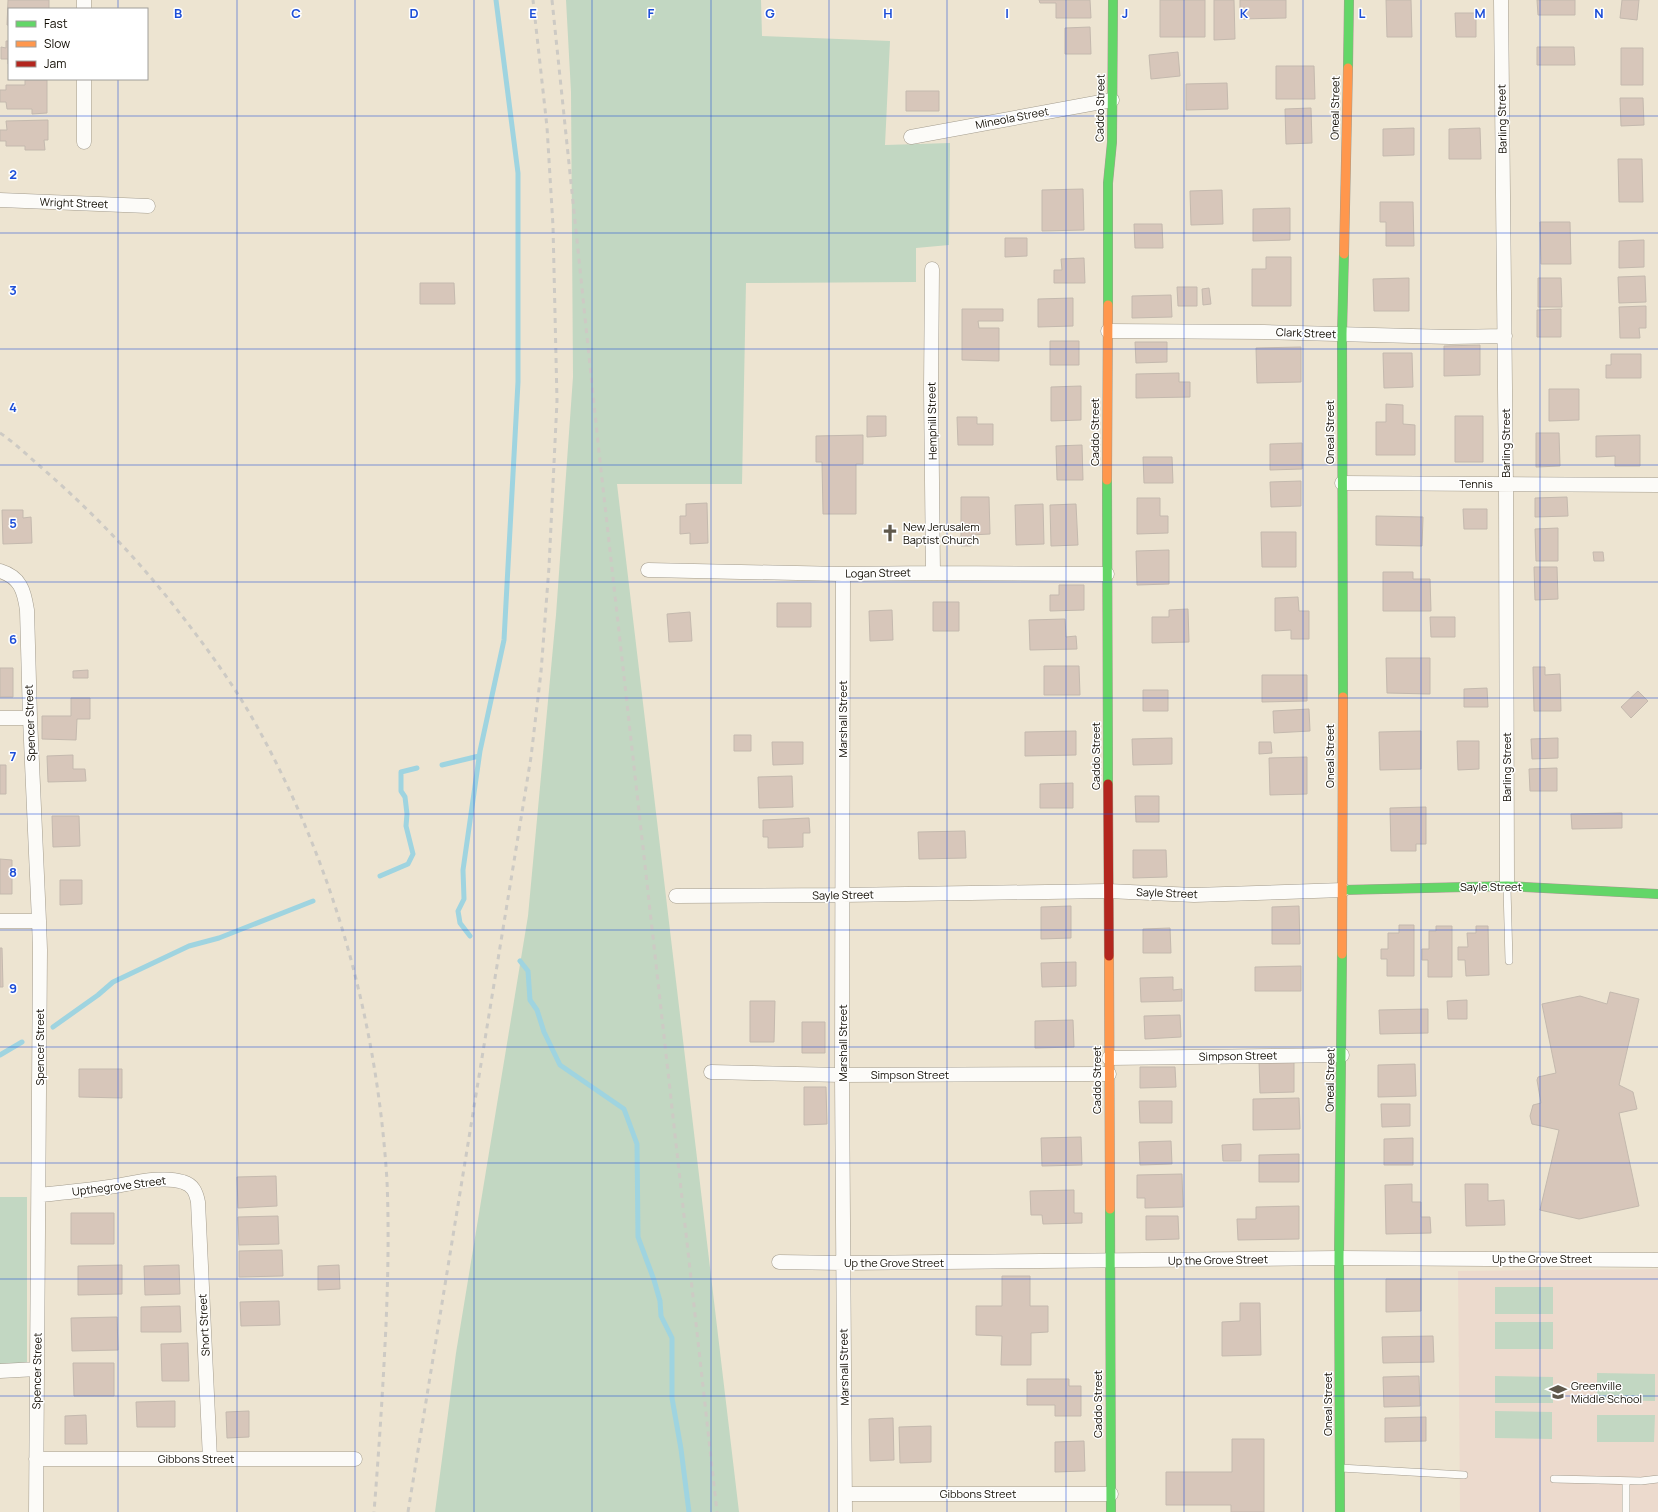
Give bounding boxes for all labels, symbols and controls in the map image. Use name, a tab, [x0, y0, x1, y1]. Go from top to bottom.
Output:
text: B	[174, 4, 182, 22]
text: C	[291, 4, 301, 22]
text: D	[409, 4, 419, 22]
text: E	[529, 4, 537, 22]
text: F	[648, 4, 655, 22]
text: G	[765, 4, 775, 22]
text: H	[883, 4, 893, 22]
text: I	[1005, 4, 1009, 22]
text: J	[1122, 4, 1128, 22]
text: K	[1240, 4, 1249, 22]
text: L	[1359, 4, 1366, 22]
text: M	[1474, 4, 1486, 22]
text: N	[1594, 4, 1604, 22]
legend	[8, 8, 148, 80]
text: Fast	[44, 15, 68, 32]
text: Slow	[44, 35, 70, 52]
text: Jam	[44, 55, 66, 72]
street label: Caddo Street	[1091, 74, 1108, 142]
street label: Oneal Street	[1326, 76, 1343, 140]
street label: Barling Street	[1493, 84, 1510, 154]
street label: Mineola Street	[974, 103, 1050, 132]
text: 2	[9, 165, 17, 183]
street label: Wright Street	[39, 194, 109, 211]
text: 3	[9, 281, 17, 299]
street label: Clark Street	[1276, 324, 1337, 341]
street label: Hemphill Street	[923, 382, 940, 460]
text: 4	[9, 398, 17, 416]
street label: Caddo Street	[1087, 398, 1102, 466]
street label: Oneal Street	[1322, 400, 1337, 464]
street label: Barling Street	[1498, 408, 1513, 478]
street label: Tennis	[1459, 476, 1493, 491]
text: 5	[9, 514, 17, 532]
place label: New Jerusalem Baptist Church	[903, 519, 979, 547]
church icon: New Jerusalem Baptist Church	[880, 523, 900, 543]
street label: Logan Street	[845, 564, 911, 581]
text: 6	[9, 630, 17, 648]
street label: Marshall Street	[835, 680, 850, 758]
street label: Spencer Street	[21, 684, 38, 762]
street label: Caddo Street	[1088, 722, 1103, 790]
street label: Oneal Street	[1322, 724, 1337, 788]
street label: Barling Street	[1499, 732, 1514, 802]
text: 7	[10, 747, 17, 765]
text: 8	[9, 863, 17, 881]
street label: Sayle Street	[1460, 879, 1522, 894]
street label: Sayle Street	[1136, 884, 1198, 901]
street label: Sayle Street	[812, 886, 874, 903]
text: 9	[9, 979, 17, 997]
street label: Marshall Street	[835, 1004, 850, 1082]
street label: Spencer Street	[32, 1009, 47, 1085]
street label: Caddo Street	[1089, 1046, 1104, 1114]
street label: Simpson Street	[1199, 1047, 1277, 1064]
street label: Oneal Street	[1321, 1048, 1338, 1112]
street label: Simpson Street	[871, 1067, 949, 1082]
street label: Upthegrove Street	[71, 1172, 167, 1199]
street label: Up the Grove Street	[1168, 1251, 1268, 1268]
street label: Up the Grove Street	[1492, 1251, 1592, 1266]
street label: Up the Grove Street	[844, 1255, 944, 1270]
street label: Short Street	[194, 1293, 213, 1357]
street label: Marshall Street	[835, 1328, 852, 1406]
street label: Spencer Street	[28, 1332, 45, 1410]
street label: Caddo Street	[1090, 1370, 1105, 1438]
street label: Oneal Street	[1320, 1372, 1335, 1436]
place label: Greenville Middle School	[1571, 1378, 1642, 1406]
school or university icon: Greenville Middle School	[1548, 1382, 1568, 1402]
street label: Gibbons Street	[158, 1451, 234, 1466]
street label: Gibbons Street	[940, 1486, 1016, 1501]

